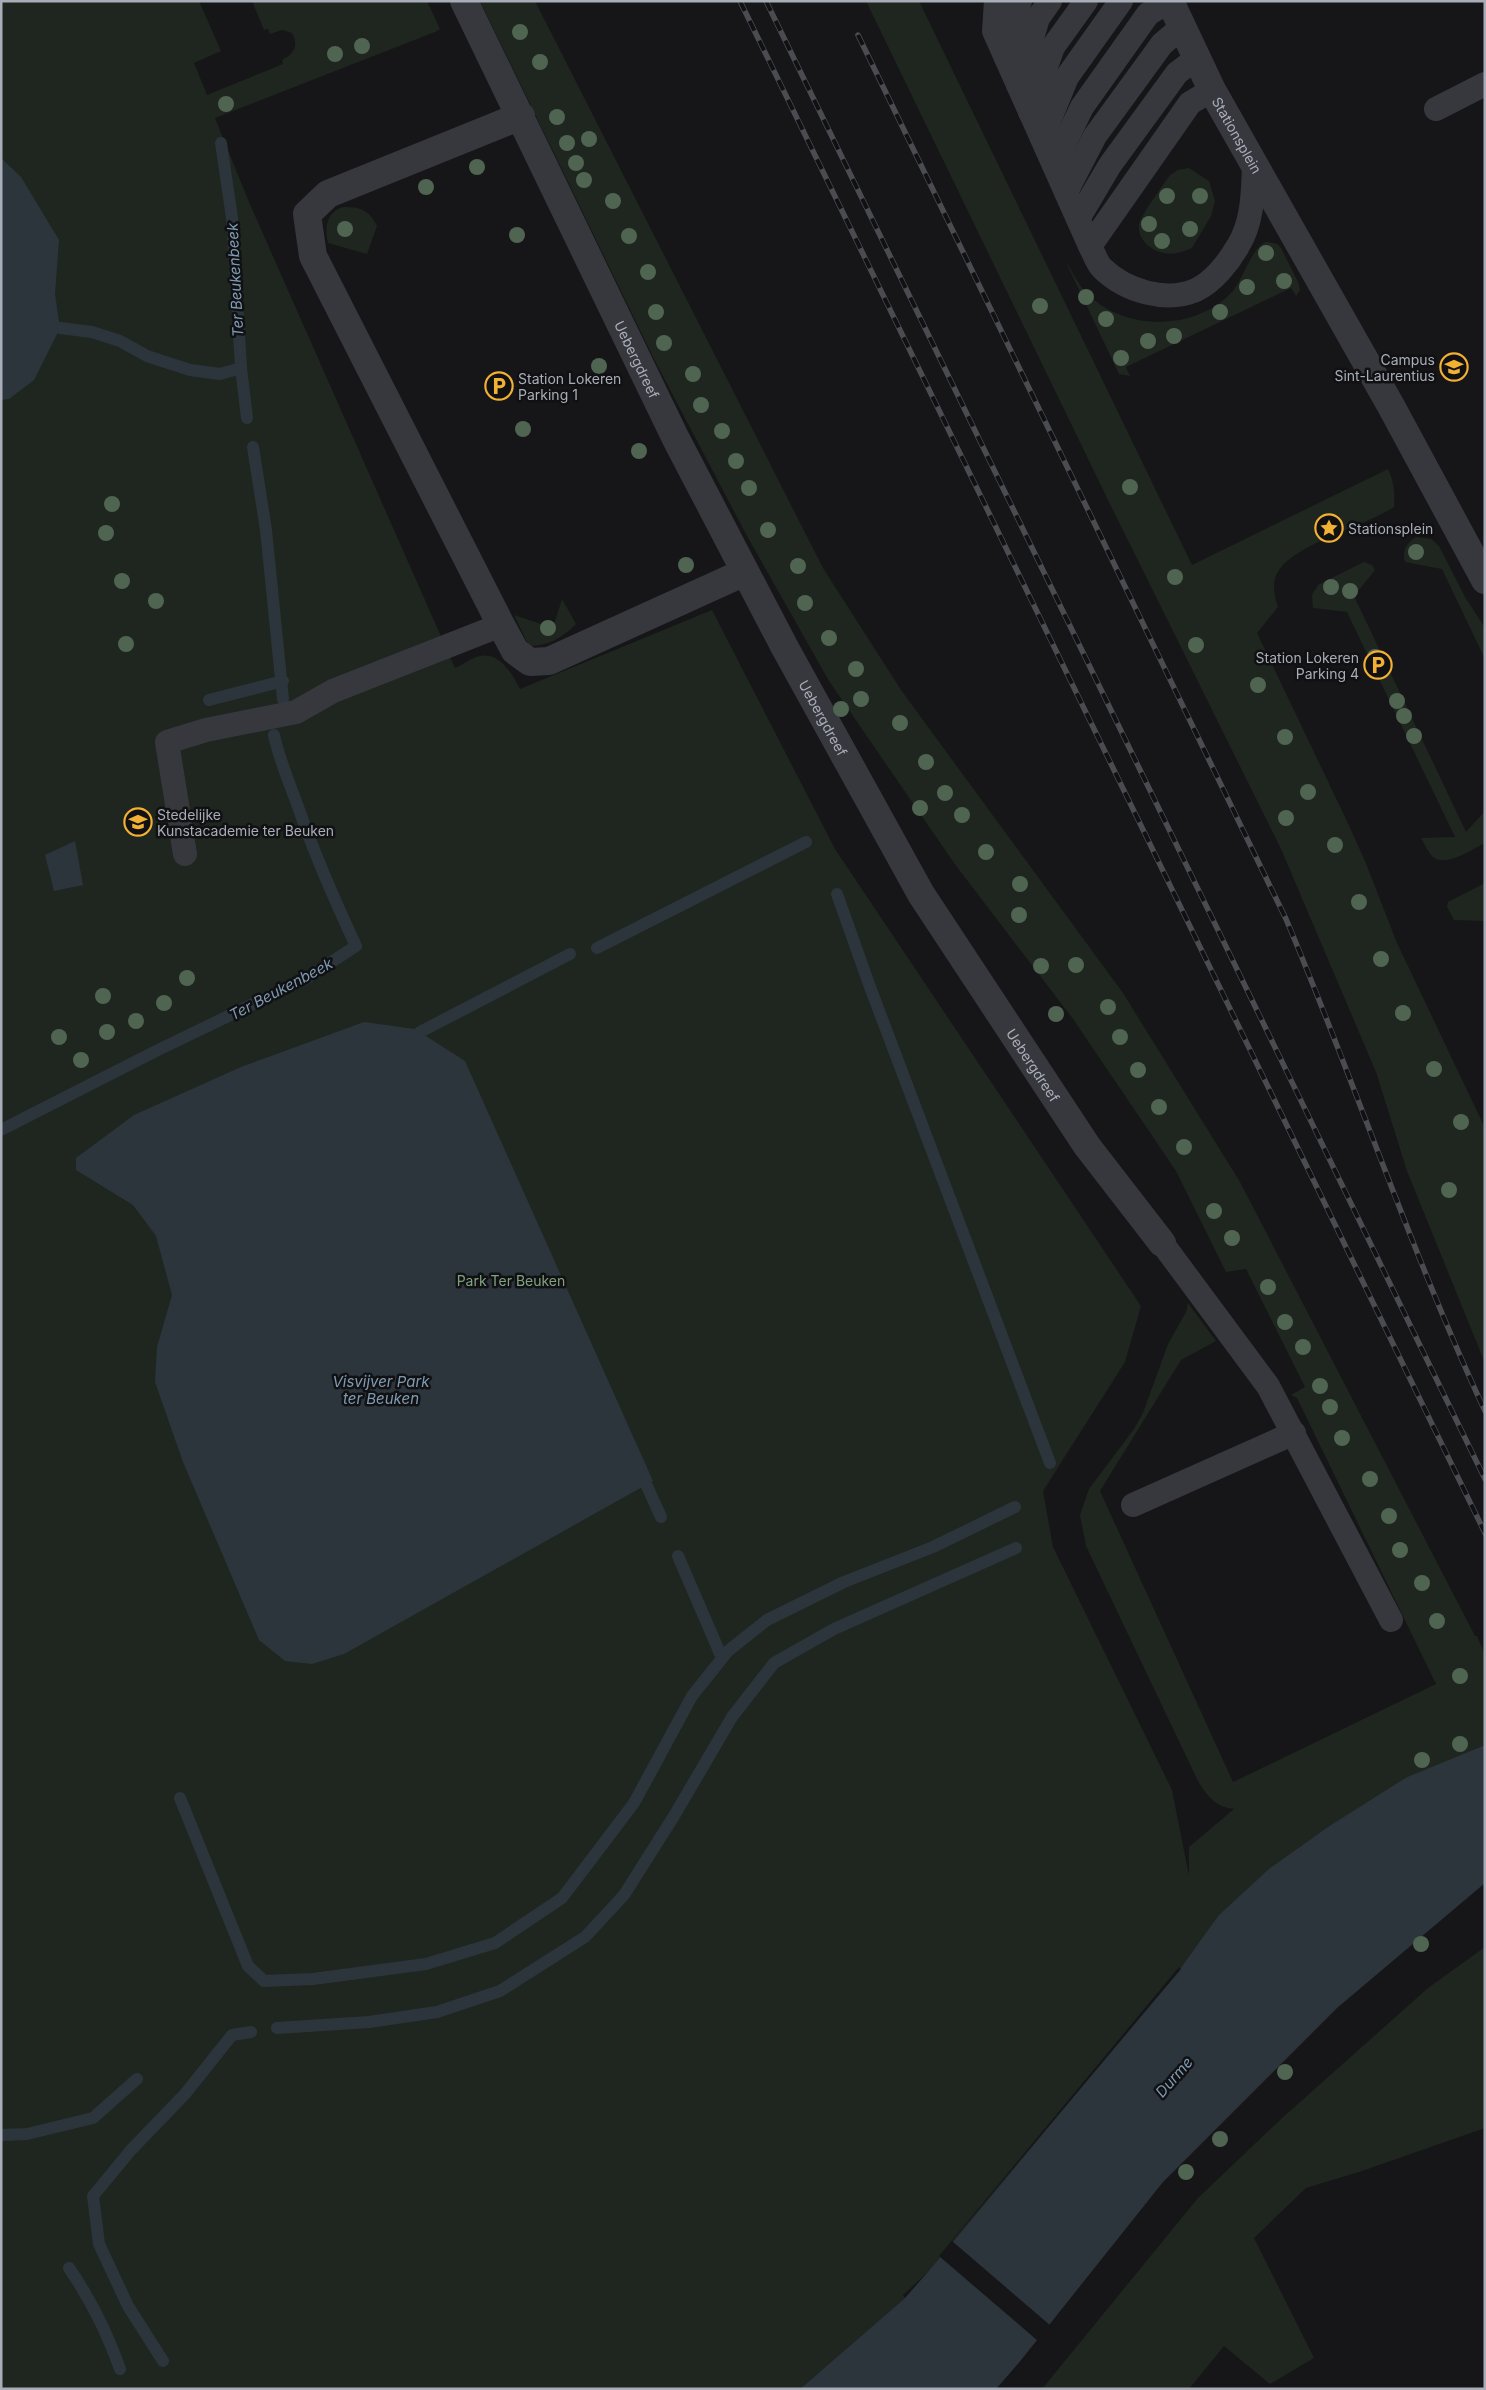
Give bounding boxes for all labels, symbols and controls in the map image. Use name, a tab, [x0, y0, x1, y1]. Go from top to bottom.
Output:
street label: Stationsplein	[1209, 94, 1266, 176]
water label: Ter Beukenbeek	[222, 222, 247, 338]
street label: Uebergdreef	[611, 318, 663, 401]
place label: Campus Sint-Laurentius	[1334, 351, 1435, 384]
school or university icon: Campus Sint-Laurentius	[1439, 352, 1469, 382]
place label: Station Lokeren Parking 1	[518, 370, 621, 403]
parking icon: Station Lokeren Parking 1	[484, 371, 514, 401]
place icon: Stationsplein	[1314, 513, 1344, 543]
place label: Stationsplein	[1348, 520, 1433, 537]
place label: Station Lokeren Parking 4	[1256, 649, 1359, 682]
parking icon: Station Lokeren Parking 4	[1363, 650, 1393, 680]
street label: Uebergdreef	[796, 677, 851, 759]
place label: Stedelijke Kunstacademie ter Beuken	[157, 806, 334, 839]
school or university icon: Stedelijke Kunstacademie ter Beuken	[123, 807, 153, 837]
water label: Ter Beukenbeek	[226, 953, 337, 1024]
street label: Uebergdreef	[1003, 1025, 1064, 1105]
park label: Park Ter Beuken	[457, 1272, 565, 1289]
water label: Visvijver Park ter Beuken	[332, 1372, 430, 1408]
water label: Durme	[1151, 2053, 1197, 2101]

